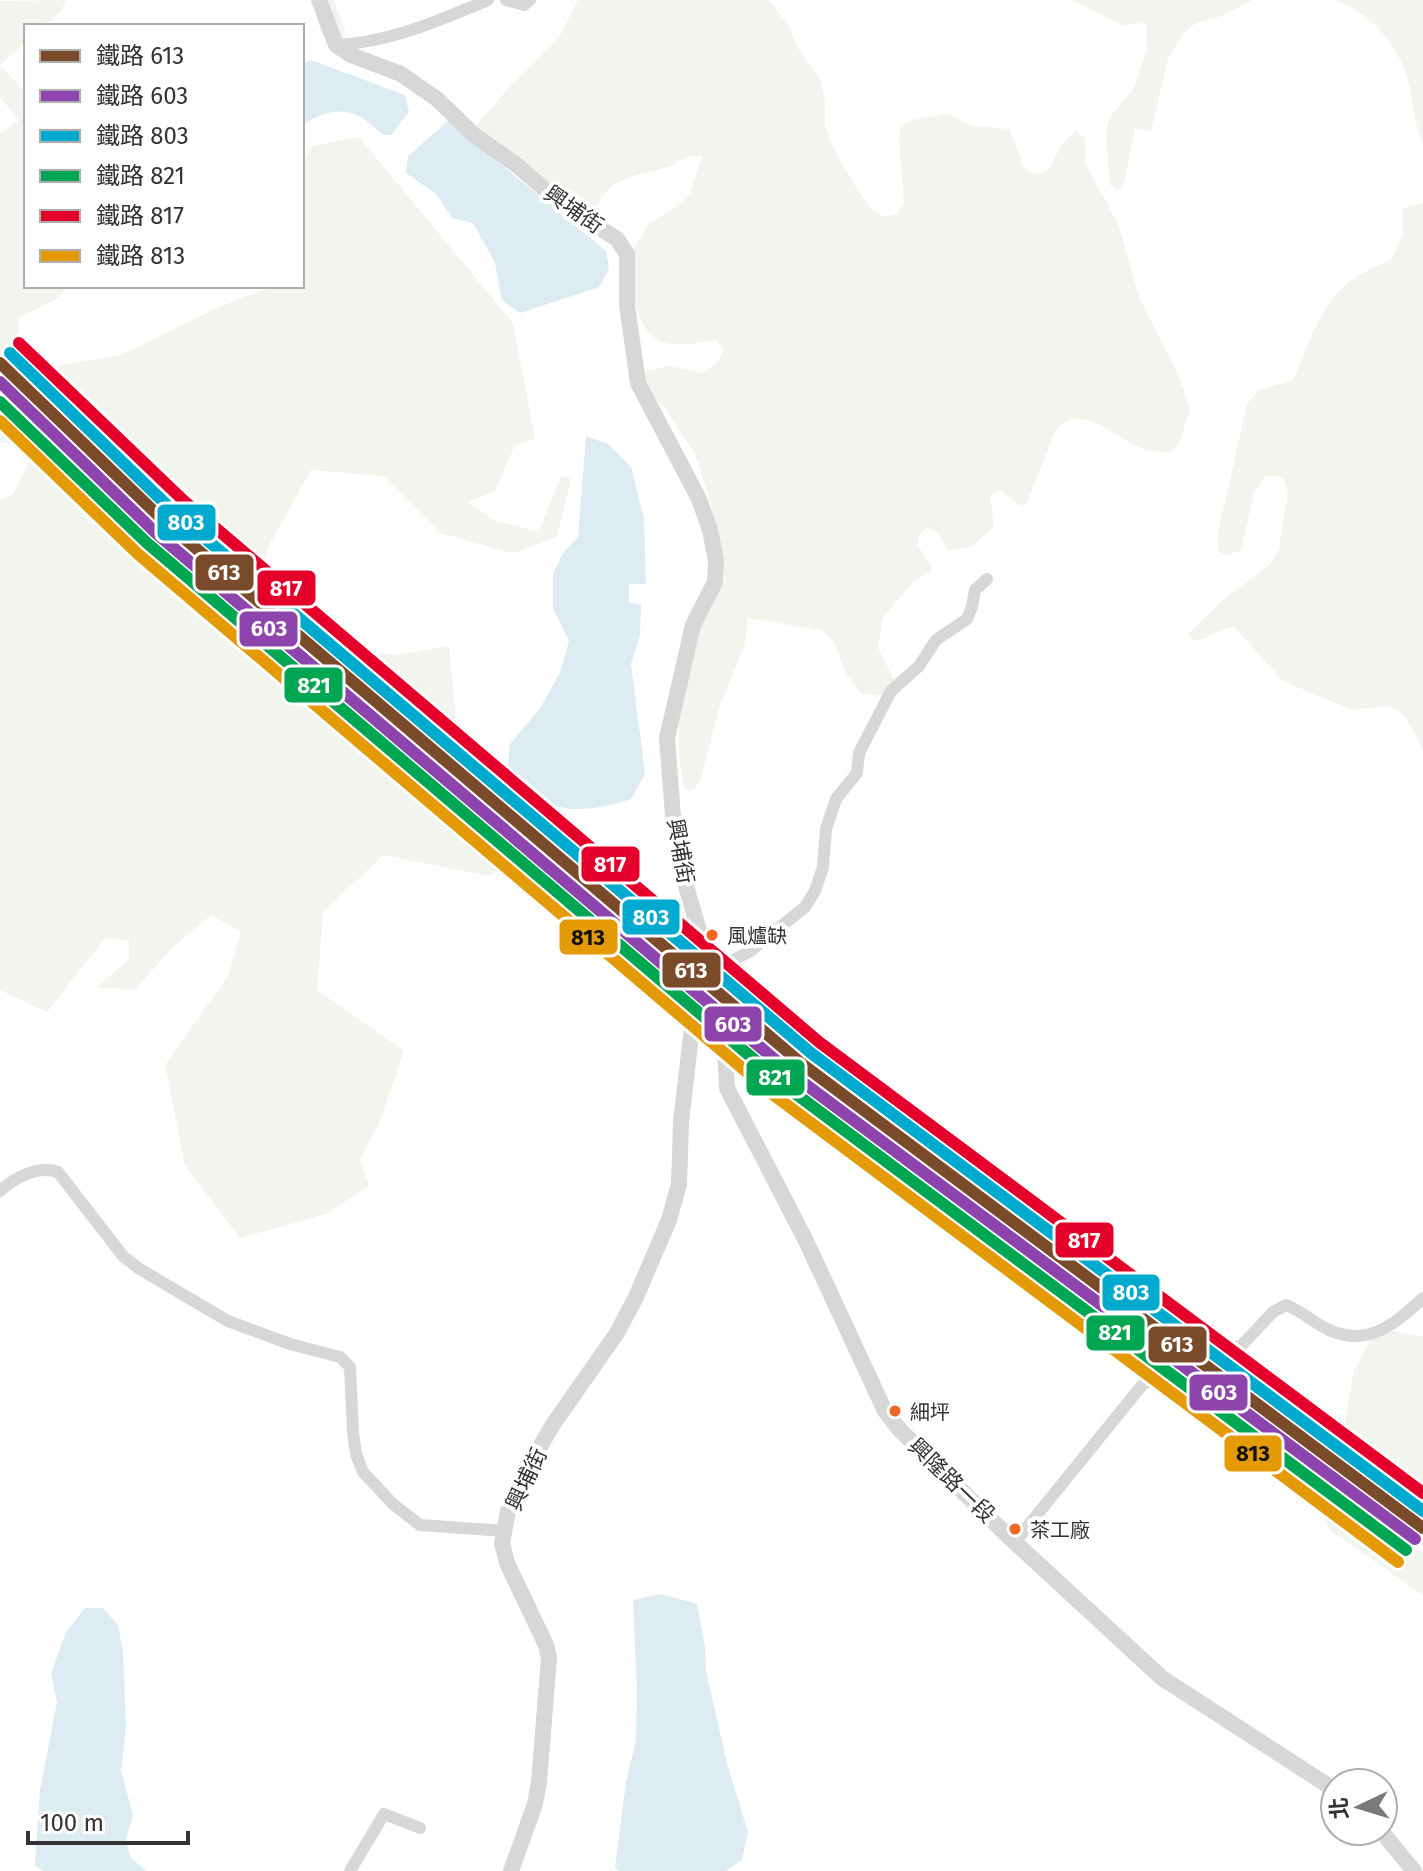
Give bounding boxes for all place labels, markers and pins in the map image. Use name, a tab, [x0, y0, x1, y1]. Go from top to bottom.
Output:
place label: 風爐缺	[727, 924, 787, 948]
marker: 風爐缺	[704, 927, 720, 943]
place label: 細坪	[910, 1400, 950, 1424]
marker: 細坪	[887, 1403, 903, 1419]
place label: 茶工廠	[1030, 1518, 1090, 1542]
marker: 茶工廠	[1007, 1521, 1023, 1537]

